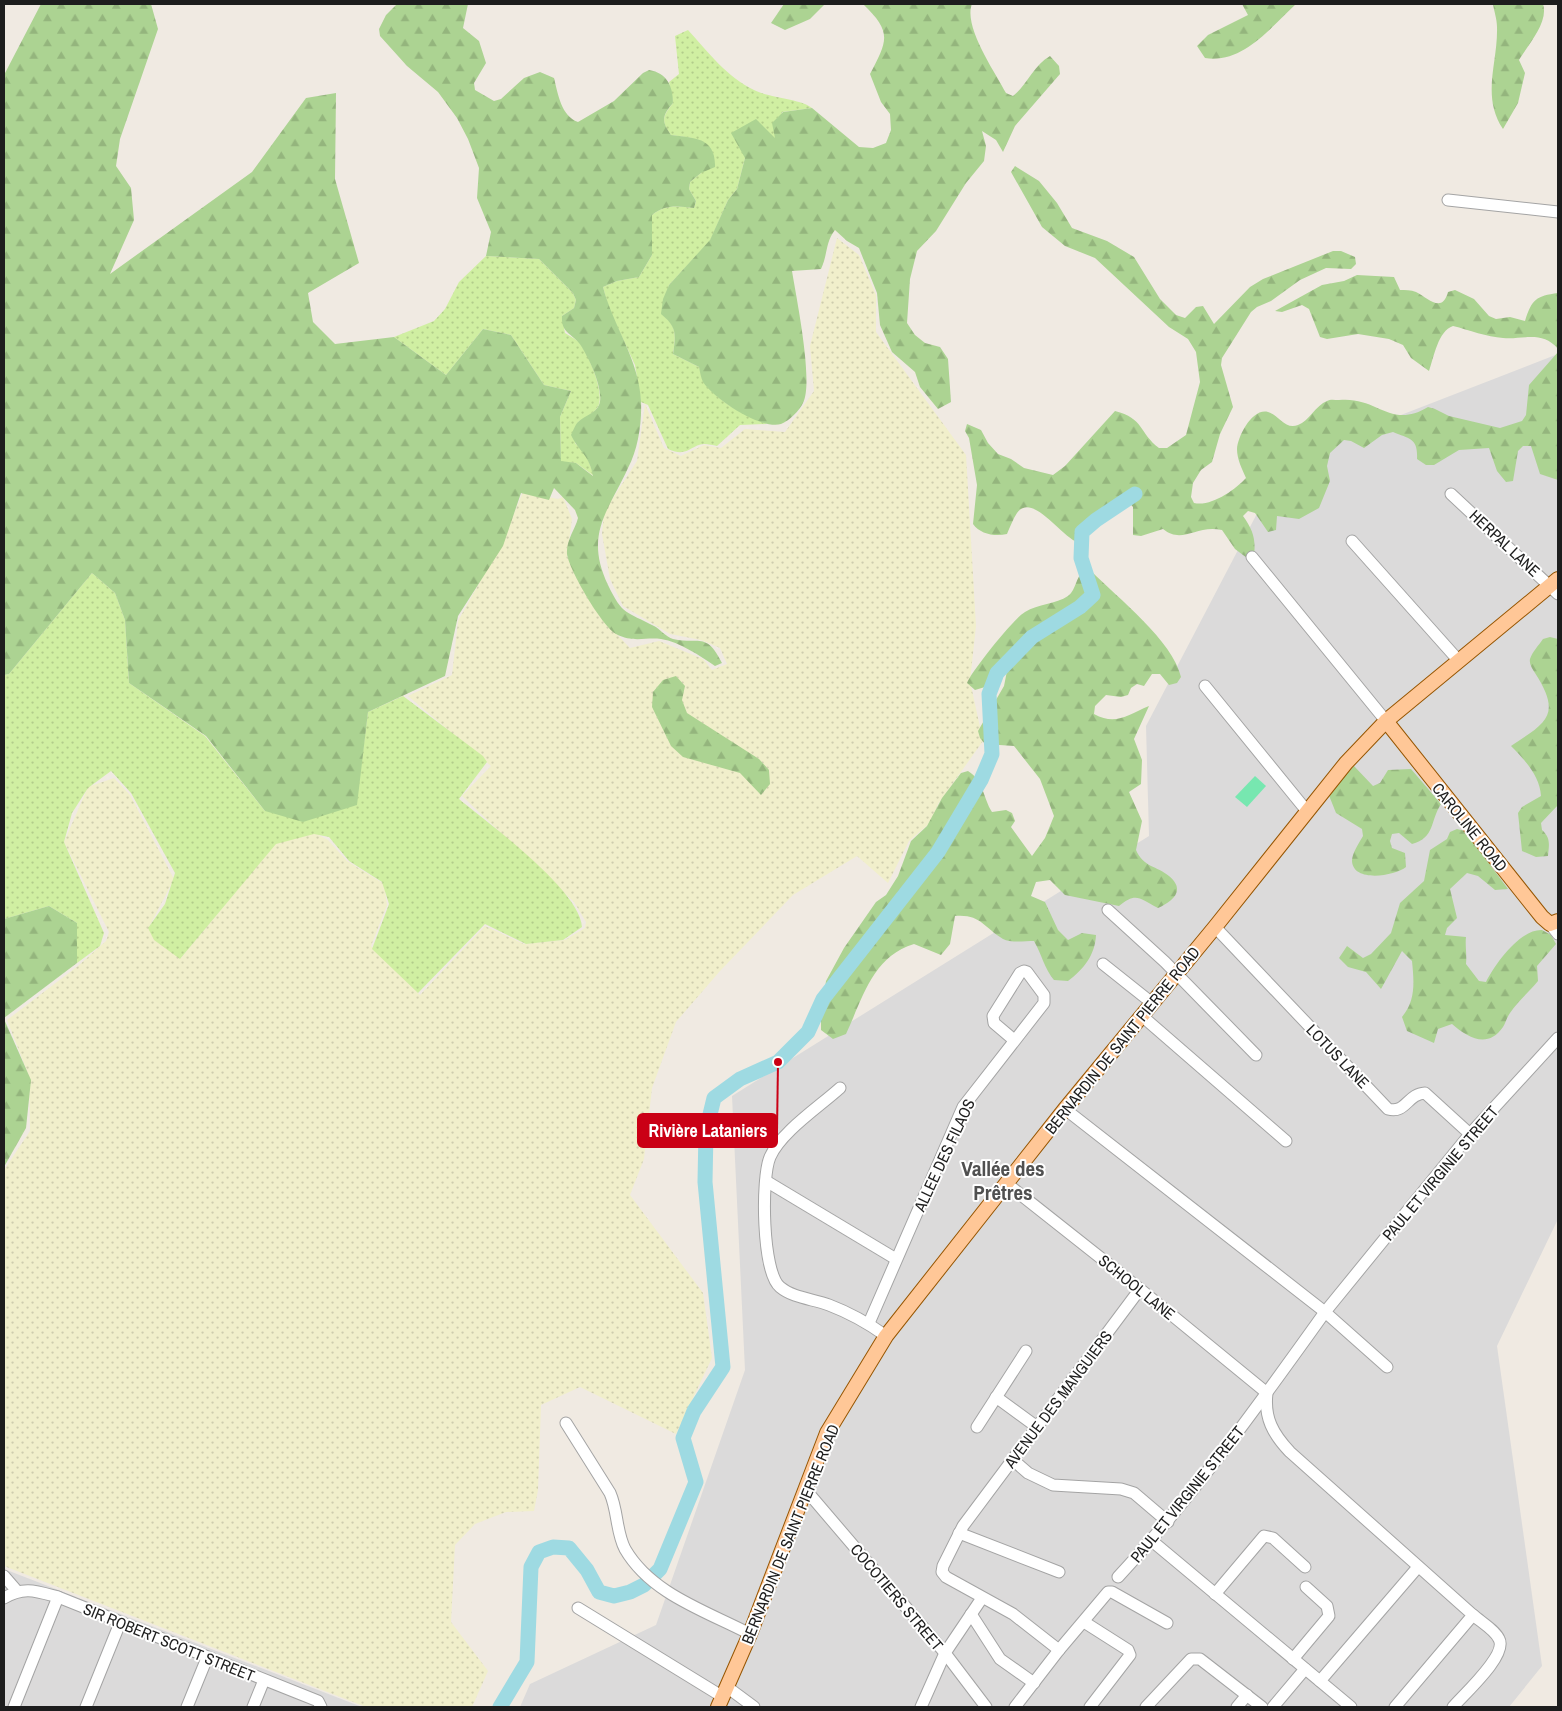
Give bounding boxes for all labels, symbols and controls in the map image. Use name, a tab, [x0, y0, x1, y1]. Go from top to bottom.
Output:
street label: HERPAL LANE	[1465, 505, 1545, 581]
street label: CAROLINE ROAD	[1427, 778, 1513, 876]
street label: BERNARDIN DE SAINT PIERRE ROAD	[1039, 942, 1205, 1138]
street label: LOTUS LANE	[1302, 1019, 1374, 1093]
street label: ALLEE DES FILAOS	[908, 1095, 980, 1216]
street label: PAUL ET VIRGINIE STREET	[1377, 1101, 1503, 1245]
callout: Rivière Lataniers	[638, 1114, 777, 1147]
text: Rivière Lataniers	[649, 1118, 767, 1143]
district label: Vallée des Prêtres	[961, 1154, 1045, 1207]
street label: SCHOOL LANE	[1094, 1249, 1180, 1325]
street label: AVENUE DES MANGUIERS	[998, 1326, 1117, 1473]
street label: BERNARDIN DE SAINT PIERRE ROAD	[736, 1421, 844, 1647]
street label: PAUL ET VIRGINIE STREET	[1125, 1421, 1249, 1567]
street label: COCOTIERS STREET	[846, 1539, 948, 1655]
street label: SIR ROBERT SCOTT STREET	[80, 1598, 258, 1686]

